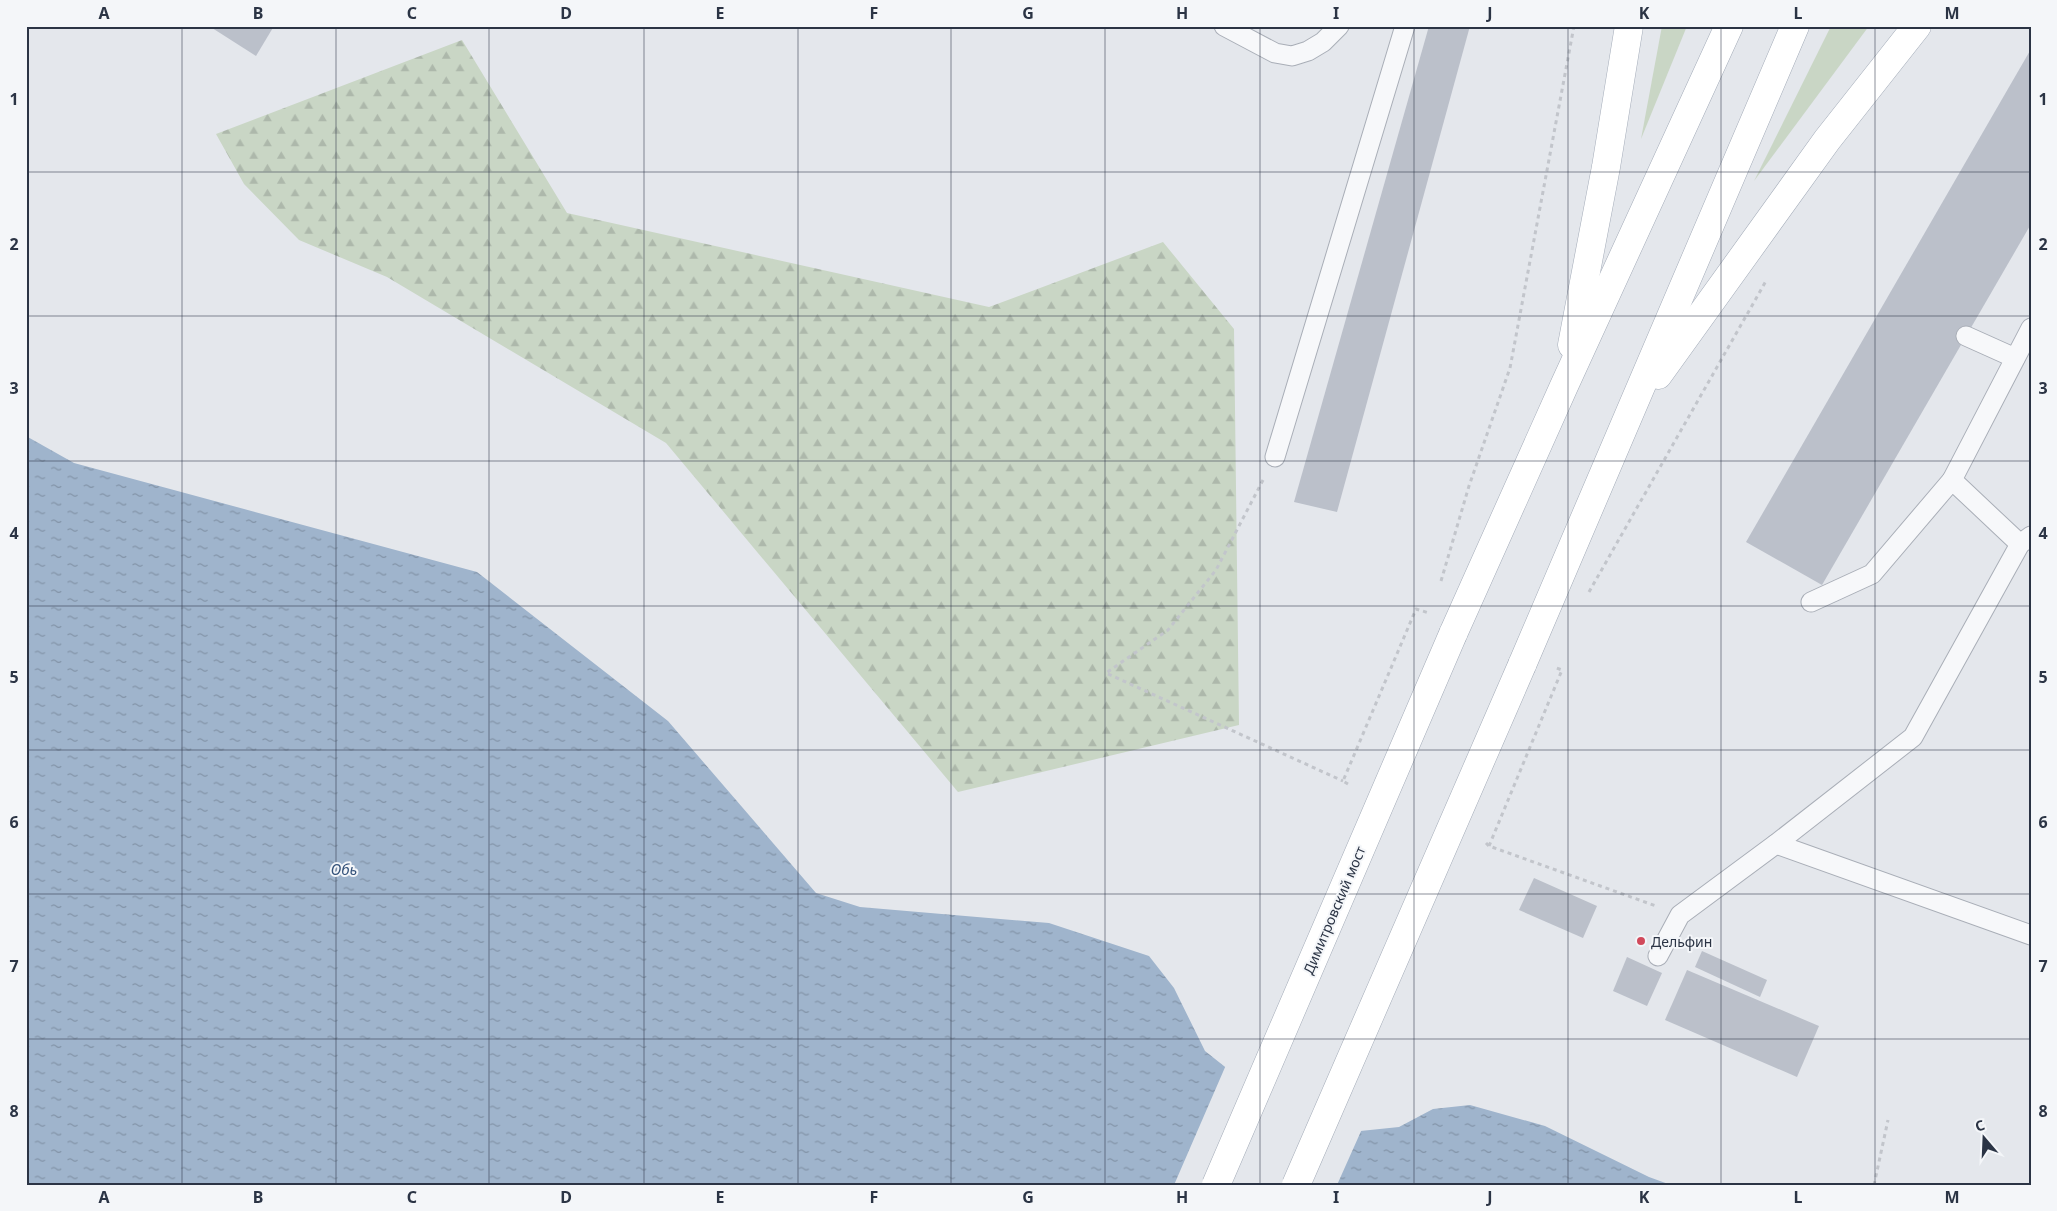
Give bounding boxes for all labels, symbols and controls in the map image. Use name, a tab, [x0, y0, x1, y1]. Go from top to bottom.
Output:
text: A	[98, 2, 110, 24]
text: B	[253, 2, 263, 24]
text: C	[407, 2, 417, 24]
text: D	[560, 2, 572, 24]
text: E	[716, 2, 725, 24]
text: F	[870, 2, 878, 24]
text: G	[1022, 2, 1034, 24]
text: H	[1176, 2, 1188, 24]
text: I	[1333, 2, 1339, 24]
text: J	[1485, 2, 1493, 24]
text: K	[1639, 2, 1650, 24]
text: L	[1794, 2, 1803, 24]
text: M	[1944, 2, 1960, 24]
text: 1	[9, 88, 19, 110]
text: 1	[2038, 88, 2048, 110]
text: 2	[9, 233, 19, 255]
text: 2	[2038, 233, 2048, 255]
text: 3	[9, 377, 19, 399]
text: 3	[2038, 377, 2048, 399]
text: 4	[9, 522, 19, 544]
text: 4	[2038, 522, 2048, 544]
text: 5	[9, 666, 19, 688]
text: 5	[2038, 666, 2048, 688]
text: 6	[9, 811, 19, 833]
text: 6	[2038, 811, 2048, 833]
street label: Димитровский мост	[1298, 843, 1370, 977]
water label: Обь	[331, 859, 358, 879]
place label: Дельфин	[1651, 932, 1712, 951]
marker: Дельфин	[1635, 935, 1647, 947]
text: 7	[9, 955, 19, 977]
text: 7	[2038, 955, 2048, 977]
text: 8	[9, 1100, 19, 1122]
text: 8	[2038, 1100, 2048, 1122]
north arrow	[1960, 1114, 2010, 1164]
text: С	[1972, 1115, 1987, 1136]
text: A	[98, 1186, 110, 1208]
text: B	[253, 1186, 263, 1208]
text: C	[407, 1186, 417, 1208]
text: D	[560, 1186, 572, 1208]
text: E	[716, 1186, 725, 1208]
text: F	[870, 1186, 878, 1208]
text: G	[1022, 1186, 1034, 1208]
text: H	[1176, 1186, 1188, 1208]
text: I	[1333, 1186, 1339, 1208]
text: J	[1485, 1186, 1493, 1208]
text: K	[1639, 1186, 1650, 1208]
text: L	[1794, 1186, 1803, 1208]
text: M	[1944, 1186, 1960, 1208]

